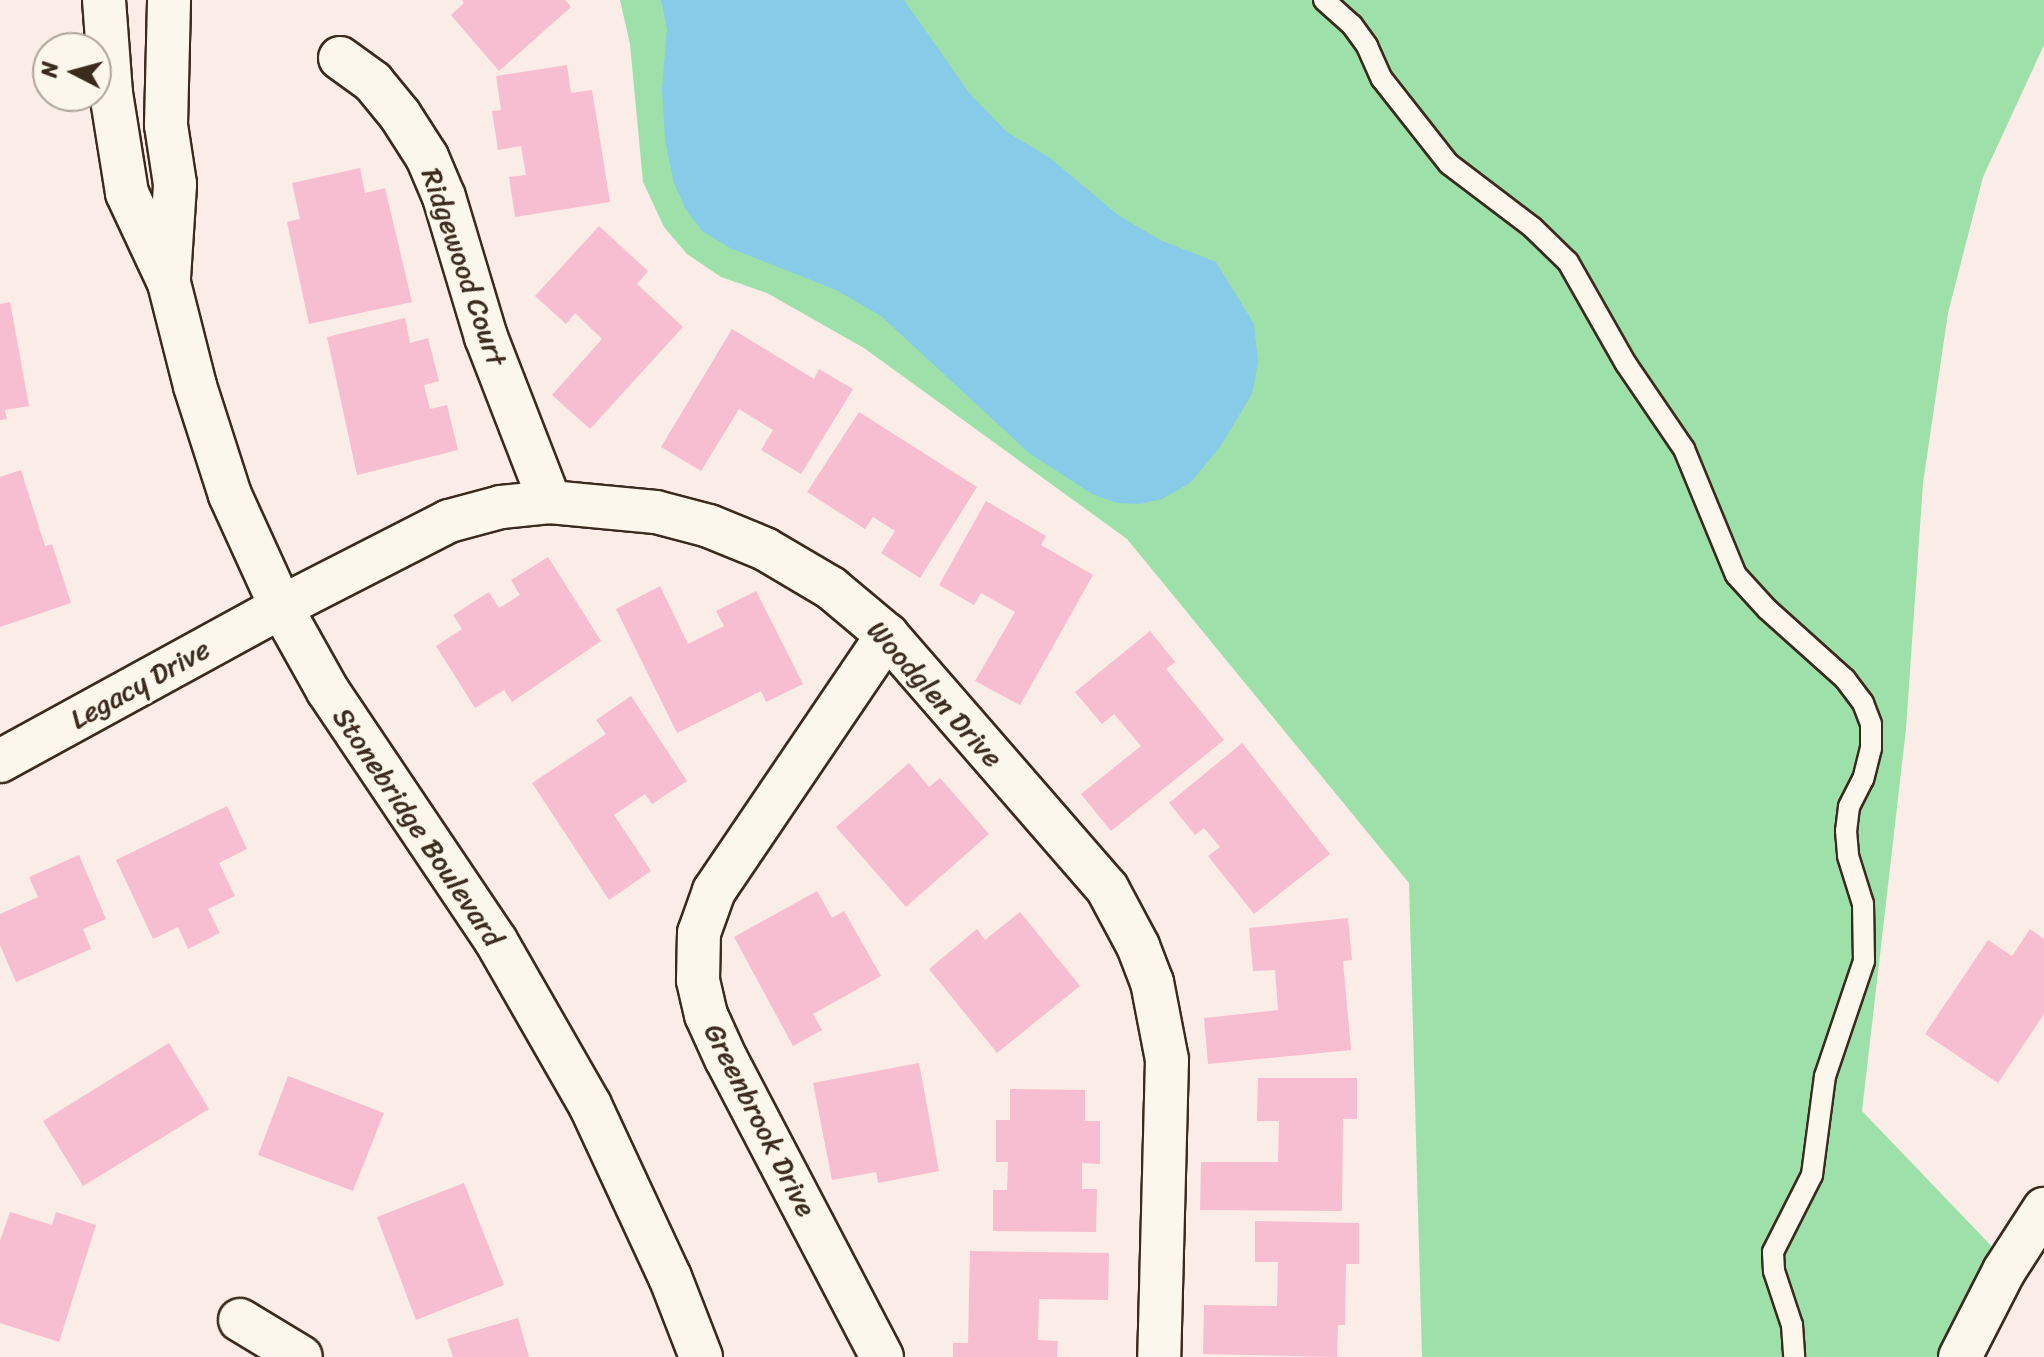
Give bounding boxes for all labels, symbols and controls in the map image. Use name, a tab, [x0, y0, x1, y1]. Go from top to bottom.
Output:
north arrow	[32, 32, 112, 112]
text: N	[29, 60, 70, 79]
street label: Ridgewood Court	[414, 163, 514, 371]
street label: Woodglen Drive	[860, 614, 1010, 774]
street label: Legacy Drive	[64, 632, 216, 736]
street label: Stonebridge Boulevard	[326, 702, 510, 952]
street label: Greenbrook Drive	[697, 1018, 823, 1222]

